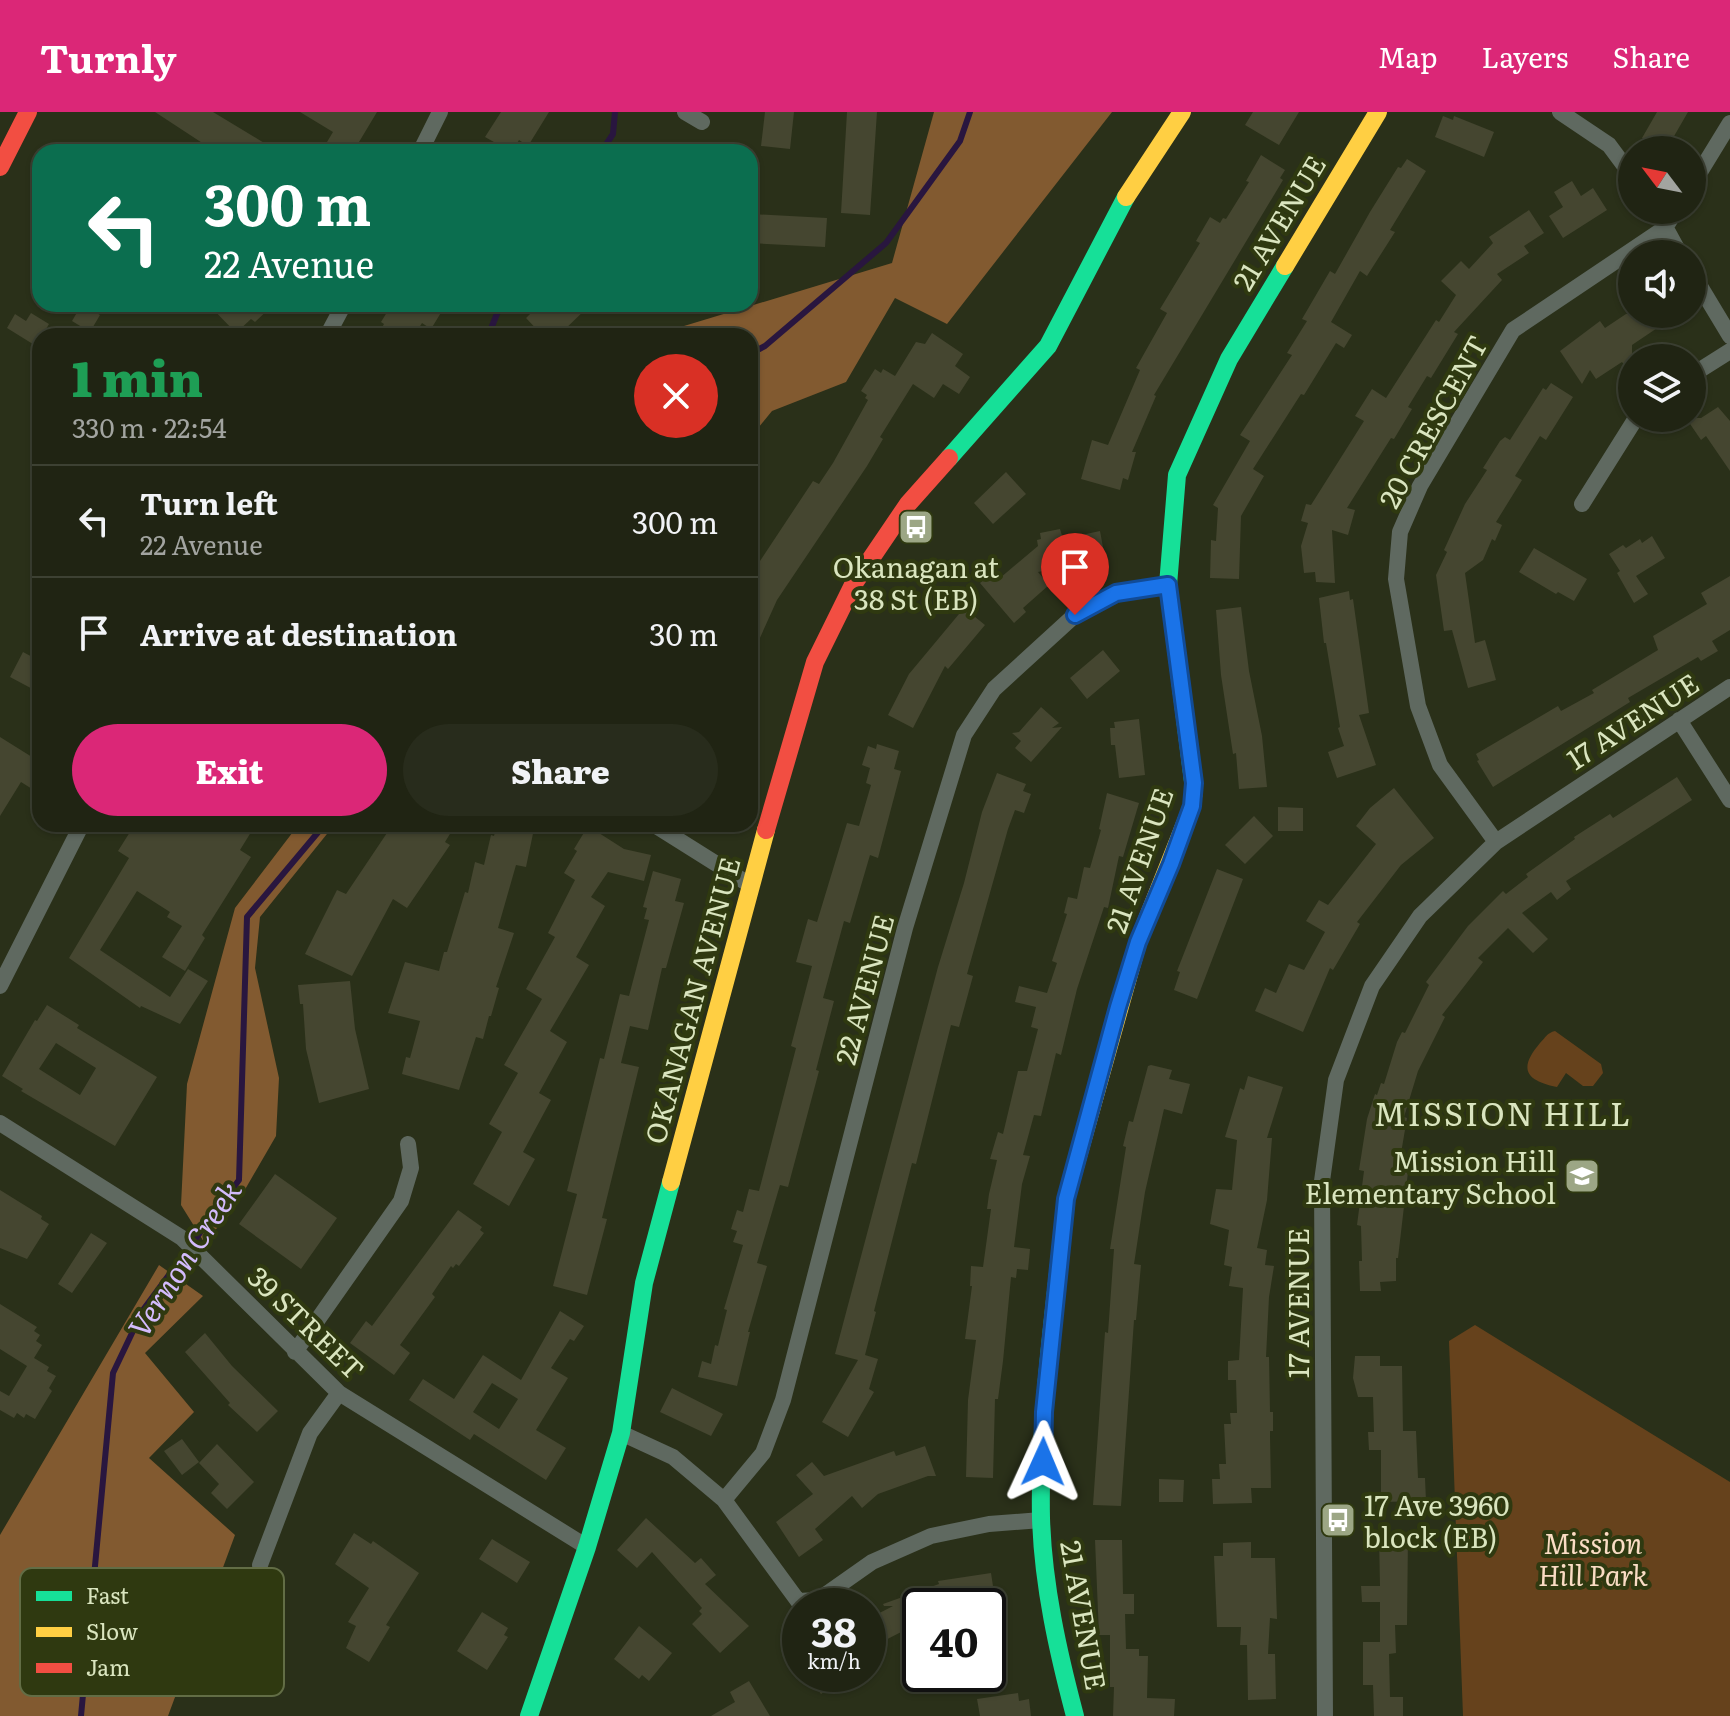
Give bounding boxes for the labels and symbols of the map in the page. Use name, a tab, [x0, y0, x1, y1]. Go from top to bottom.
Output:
north arrow	[1618, 136, 1706, 224]
street label: 21 AVENUE	[1221, 146, 1335, 298]
street label: 20 CRESCENT	[1367, 327, 1497, 515]
bus stop icon: Okanagan at 38 St (EB)	[897, 508, 935, 546]
pin	[1041, 533, 1109, 615]
place label: Okanagan at 38 St (EB)	[833, 545, 1000, 619]
street label: 17 AVENUE	[1558, 661, 1706, 779]
street label: 21 AVENUE	[1094, 782, 1182, 938]
street label: OKANAGAN AVENUE	[632, 852, 750, 1148]
street label: 22 AVENUE	[823, 909, 903, 1069]
district label: MISSION HILL	[1374, 1088, 1632, 1136]
place label: Mission Hill Elementary School	[1305, 1139, 1556, 1213]
school or university icon: Mission Hill Elementary School	[1563, 1157, 1601, 1195]
water label: Vernon Creek	[116, 1170, 251, 1345]
street label: 17 AVENUE	[1276, 1228, 1318, 1378]
street label: 39 STREET	[239, 1255, 375, 1389]
position arrow	[1001, 1420, 1085, 1504]
place label: 17 Ave 3960 block (EB)	[1364, 1483, 1509, 1557]
bus stop icon: 17 Ave 3960 block (EB)	[1319, 1501, 1357, 1539]
park label: Mission Hill Park	[1538, 1521, 1649, 1595]
street label: 21 AVENUE	[1051, 1537, 1119, 1693]
legend	[20, 1568, 284, 1696]
text: Fast	[86, 1578, 129, 1611]
speed limit sign: 40	[902, 1588, 1006, 1692]
text: Slow	[86, 1614, 138, 1647]
text: Jam	[86, 1650, 130, 1683]

